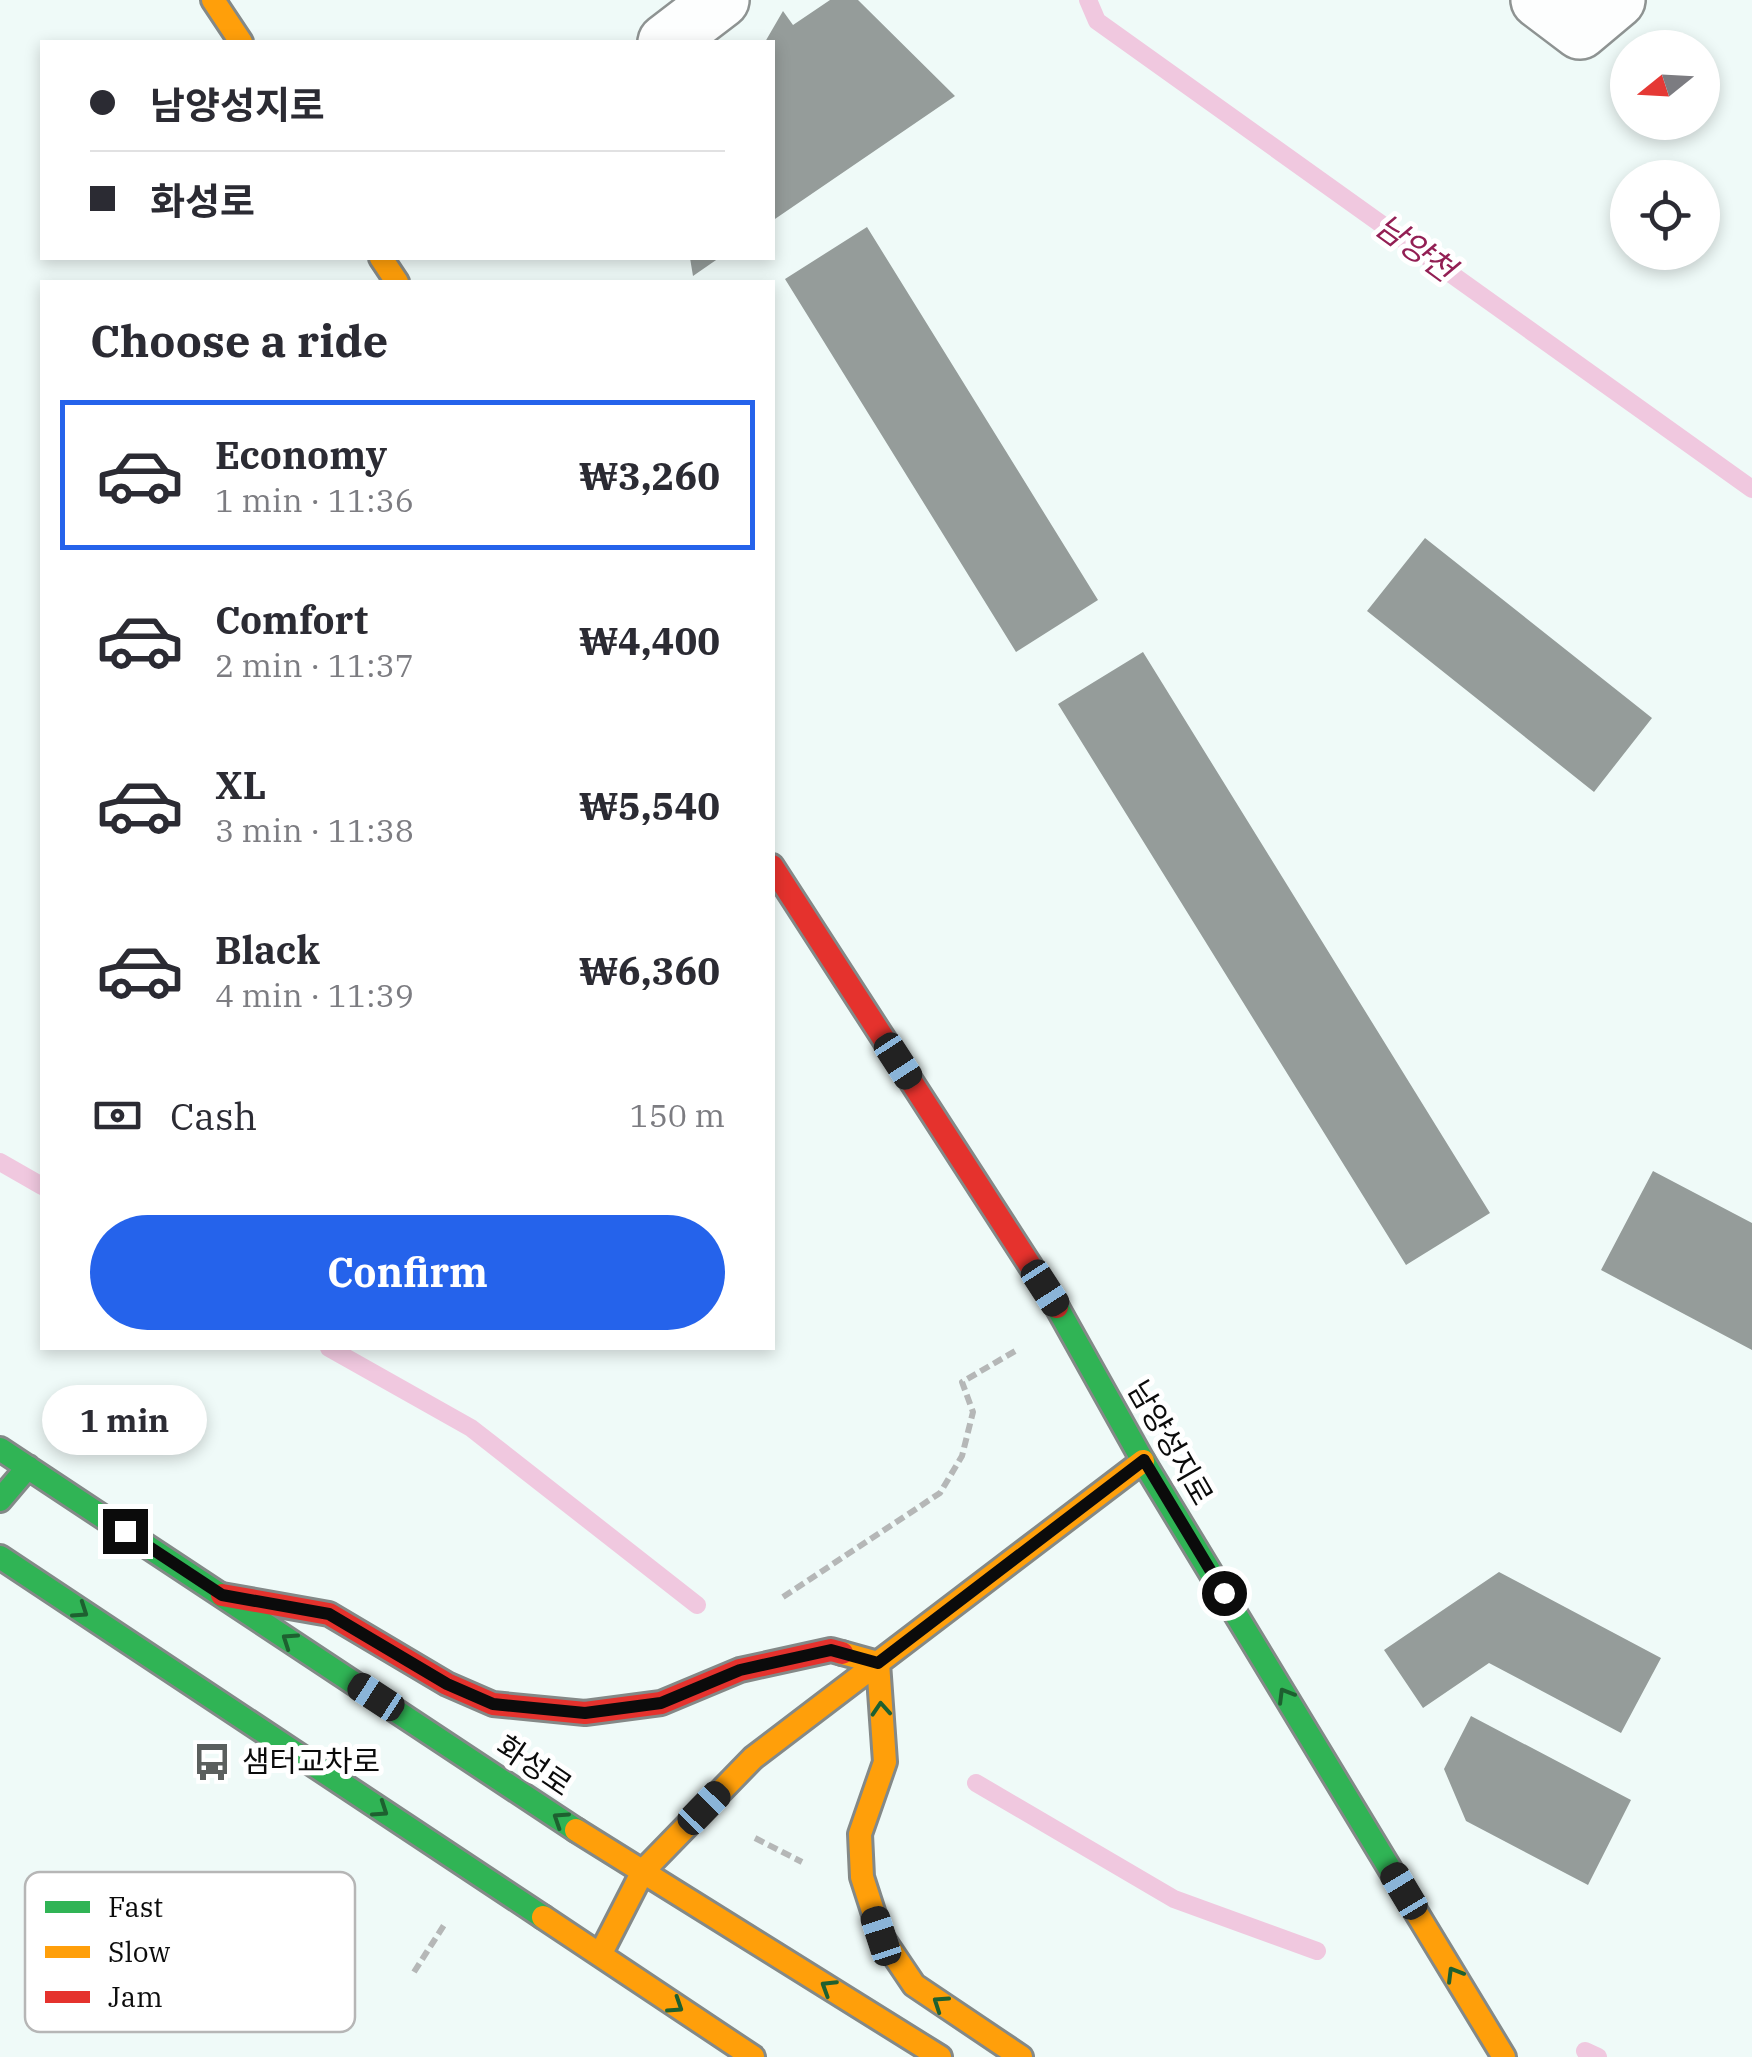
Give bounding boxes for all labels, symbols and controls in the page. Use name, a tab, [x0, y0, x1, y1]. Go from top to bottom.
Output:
north arrow	[1610, 30, 1720, 140]
map controls	[1610, 30, 1720, 270]
text: 남양성지로	[150, 80, 325, 129]
button: locate	[1610, 160, 1720, 270]
text: 화성로	[150, 176, 255, 225]
water label: 남양천	[1368, 204, 1467, 292]
text: Choose a ride	[90, 311, 388, 369]
icon: car	[95, 430, 185, 520]
text: Economy	[215, 430, 387, 479]
text: ₩3,260	[579, 451, 720, 500]
text: 1 min · 11:36	[215, 479, 414, 521]
icon: car	[95, 595, 185, 685]
text: Comfort	[215, 595, 368, 644]
text: ₩4,400	[579, 616, 720, 665]
text: 2 min · 11:37	[215, 644, 414, 686]
icon: car	[95, 760, 185, 850]
text: XL	[215, 760, 266, 809]
text: ₩5,540	[579, 781, 720, 830]
text: 3 min · 11:38	[215, 809, 414, 851]
icon: car	[95, 925, 185, 1015]
text: Black	[215, 925, 320, 974]
text: ₩6,360	[579, 946, 720, 995]
text: 4 min · 11:39	[215, 974, 414, 1016]
car	[869, 1028, 927, 1094]
icon: cash	[90, 1088, 145, 1143]
text: Cash	[170, 1091, 257, 1140]
text: 150 m	[629, 1094, 725, 1136]
button: Confirm	[90, 1215, 725, 1330]
car	[1016, 1255, 1074, 1321]
street label: 남양성지로	[1120, 1373, 1223, 1512]
callout: 1 min	[42, 1386, 208, 1456]
text: 1 min	[80, 1399, 169, 1441]
route end	[103, 1509, 148, 1554]
route start	[1202, 1571, 1247, 1616]
one-way arrow	[71, 1598, 89, 1617]
one-way arrow	[282, 1634, 301, 1652]
car	[343, 1668, 409, 1726]
one-way arrow	[1278, 1688, 1297, 1706]
one-way arrow	[871, 1701, 893, 1717]
street label: 화성로	[490, 1725, 580, 1804]
bus stop icon: 샘터교차로	[191, 1741, 233, 1783]
place label: 샘터교차로	[242, 1741, 380, 1780]
car	[672, 1776, 736, 1840]
one-way arrow	[370, 1798, 388, 1817]
one-way arrow	[553, 1813, 571, 1832]
car	[1376, 1858, 1432, 1924]
legend	[25, 1872, 355, 2032]
text: Fast	[108, 1888, 163, 1925]
car	[857, 1903, 905, 1969]
text: Slow	[108, 1933, 170, 1970]
one-way arrow	[1447, 1967, 1466, 1985]
text: Jam	[108, 1978, 163, 2015]
one-way arrow	[821, 1980, 839, 1999]
one-way arrow	[666, 1994, 684, 2013]
one-way arrow	[932, 1996, 950, 2015]

